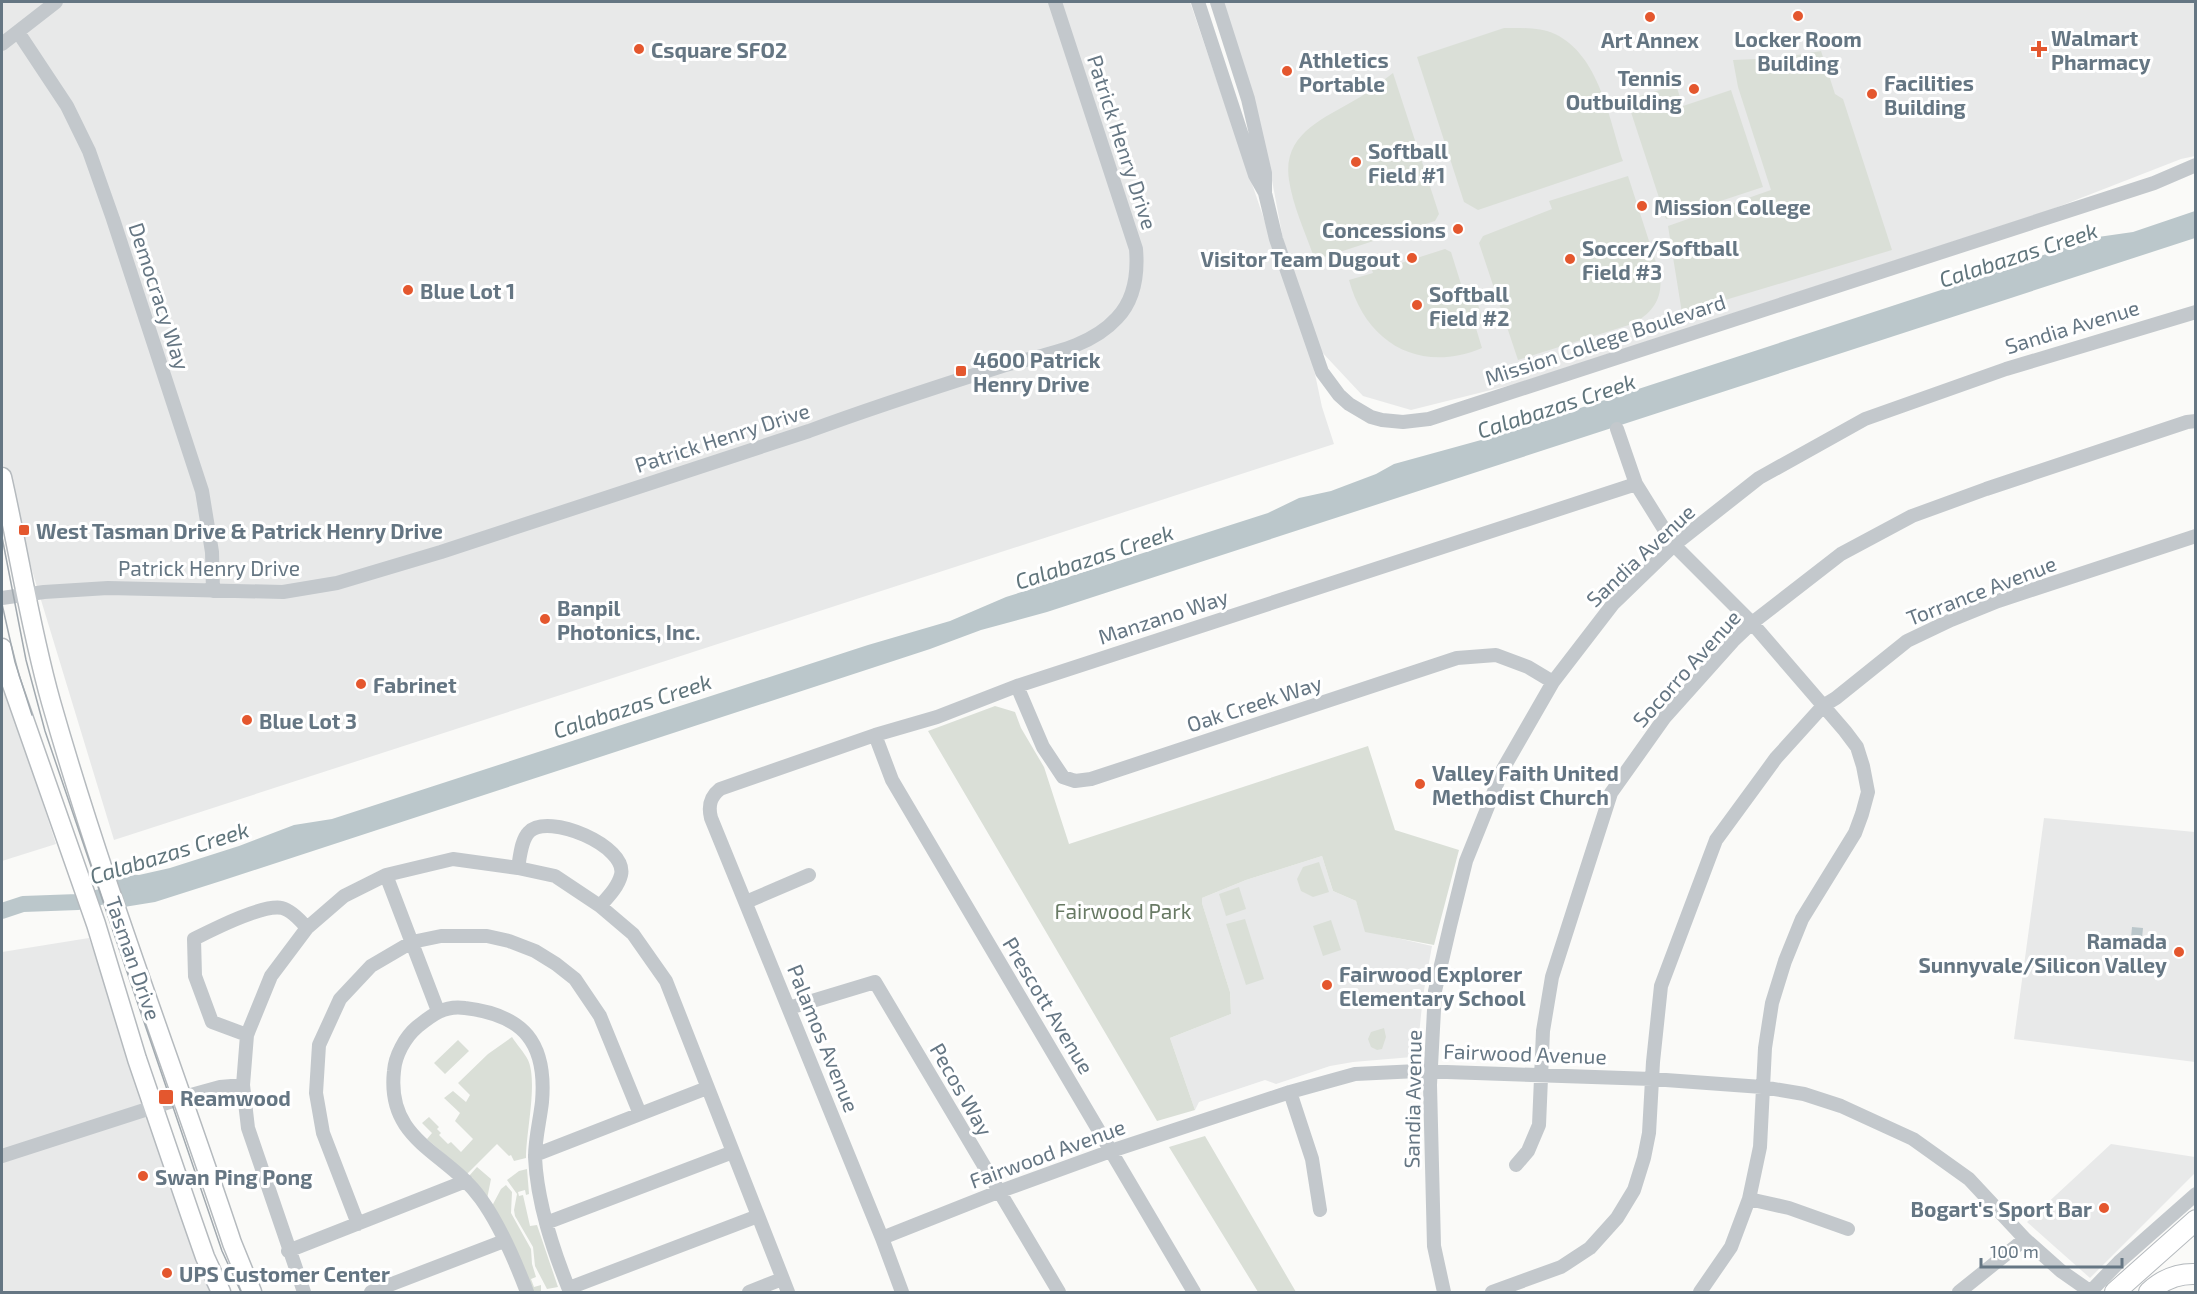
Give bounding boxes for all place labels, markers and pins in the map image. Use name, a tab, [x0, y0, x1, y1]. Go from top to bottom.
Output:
marker: Locker Room Building	[1791, 9, 1805, 23]
marker: Art Annex	[1643, 10, 1657, 24]
place label: Walmart Pharmacy	[2051, 25, 2151, 75]
place label: Locker Room Building	[1734, 26, 1862, 75]
place label: Art Annex	[1601, 27, 1699, 52]
place label: Csquare SFO2	[651, 37, 787, 62]
marker: Csquare SFO2	[632, 42, 646, 56]
marker: Walmart Pharmacy	[2032, 42, 2046, 56]
place label: Athletics Portable	[1299, 47, 1389, 96]
marker: Athletics Portable	[1280, 64, 1294, 78]
place label: Tennis Outbuilding	[1566, 65, 1682, 114]
place label: Facilities Building	[1884, 70, 1974, 119]
marker: Tennis Outbuilding	[1687, 82, 1701, 96]
marker: Facilities Building	[1865, 87, 1879, 101]
place label: Softball Field #1	[1368, 138, 1448, 187]
marker: Softball Field #1	[1349, 155, 1363, 169]
place label: Mission College	[1654, 194, 1811, 219]
marker: Mission College	[1635, 199, 1649, 213]
place label: Concessions	[1322, 217, 1446, 242]
marker: Concessions	[1451, 222, 1465, 236]
place label: Soccer/Softball Field #3	[1582, 235, 1739, 284]
place label: Visitor Team Dugout	[1200, 246, 1400, 271]
marker: Visitor Team Dugout	[1405, 251, 1419, 265]
marker: Soccer/Softball Field #3	[1563, 252, 1577, 266]
place label: Blue Lot 1	[420, 278, 515, 303]
place label: Softball Field #2	[1429, 281, 1509, 330]
marker: Blue Lot 1	[401, 283, 415, 297]
marker: Softball Field #2	[1410, 298, 1424, 312]
place label: 4600 Patrick Henry Drive	[973, 347, 1101, 397]
marker: 4600 Patrick Henry Drive	[954, 364, 968, 378]
place label: West Tasman Drive & Patrick Henry Drive	[36, 518, 443, 544]
marker: West Tasman Drive & Patrick Henry Drive	[17, 523, 31, 537]
place label: Banpil Photonics, Inc.	[557, 595, 700, 644]
marker: Banpil Photonics, Inc.	[538, 612, 552, 626]
place label: Fabrinet	[373, 672, 457, 697]
marker: Fabrinet	[354, 677, 368, 691]
place label: Blue Lot 3	[259, 708, 357, 733]
marker: Blue Lot 3	[240, 713, 254, 727]
place label: Valley Faith United Methodist Church	[1432, 760, 1619, 809]
marker: Valley Faith United Methodist Church	[1413, 777, 1427, 791]
place label: Ramada Sunnyvale/Silicon Valley	[1919, 928, 2167, 978]
marker: Ramada Sunnyvale/Silicon Valley	[2172, 945, 2186, 959]
place label: Fairwood Explorer Elementary School	[1339, 961, 1526, 1011]
marker: Fairwood Explorer Elementary School	[1320, 978, 1334, 992]
place label: Reamwood	[180, 1085, 291, 1110]
marker: Reamwood	[157, 1088, 175, 1106]
place label: Swan Ping Pong	[155, 1164, 312, 1189]
marker: Swan Ping Pong	[136, 1169, 150, 1183]
place label: Bogart's Sport Bar	[1911, 1196, 2092, 1221]
marker: Bogart's Sport Bar	[2097, 1201, 2111, 1215]
place label: UPS Customer Center	[179, 1261, 390, 1286]
marker: UPS Customer Center	[160, 1266, 174, 1280]

